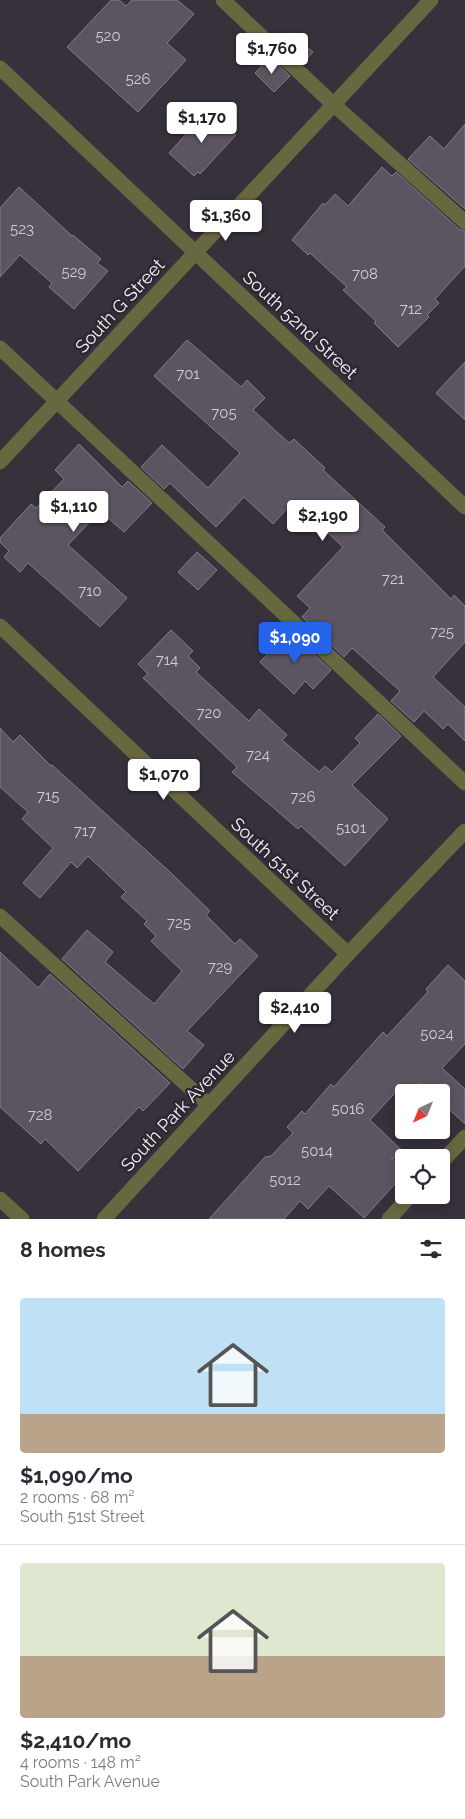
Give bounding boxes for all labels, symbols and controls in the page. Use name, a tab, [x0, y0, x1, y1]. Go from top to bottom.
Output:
house number: 520	[95, 27, 121, 45]
pin: $1,760	[231, 32, 313, 75]
text: $1,760	[247, 39, 297, 58]
house number: 526	[125, 70, 151, 88]
pin: $1,170	[161, 102, 243, 144]
text: $1,170	[178, 108, 226, 127]
pin: $1,360	[185, 200, 267, 242]
text: $1,360	[201, 206, 251, 225]
house number: 523	[10, 220, 34, 238]
street label: South G Street	[71, 254, 169, 357]
house number: 529	[62, 263, 87, 281]
house number: 708	[352, 265, 378, 283]
street label: South 52nd Street	[239, 266, 362, 383]
house number: 712	[400, 300, 422, 318]
house number: 701	[176, 365, 200, 383]
house number: 705	[211, 404, 237, 422]
pin: $1,110	[33, 490, 115, 533]
text: $1,110	[50, 497, 98, 516]
pin: $2,190	[282, 500, 364, 542]
text: $2,190	[298, 506, 348, 525]
house number: 721	[382, 570, 405, 588]
house number: 710	[78, 582, 102, 600]
pin: $1,090	[254, 622, 336, 664]
house number: 725	[430, 623, 454, 641]
text: $1,090	[270, 628, 320, 647]
house number: 714	[156, 651, 178, 669]
house number: 720	[196, 704, 222, 722]
house number: 724	[246, 746, 270, 764]
pin: $1,070	[123, 758, 205, 801]
text: $1,070	[139, 765, 189, 784]
house number: 715	[37, 787, 59, 805]
house number: 726	[291, 788, 315, 806]
street label: South 51st Street	[227, 813, 344, 924]
house number: 5101	[336, 819, 367, 837]
house number: 717	[74, 822, 96, 840]
house number: 725	[167, 914, 191, 932]
house number: 729	[208, 958, 233, 976]
pin: $2,410	[254, 992, 336, 1034]
text: $2,410	[270, 998, 320, 1017]
house number: 5024	[420, 1025, 454, 1043]
street label: South Park Avenue	[116, 1046, 239, 1175]
north arrow	[395, 1084, 450, 1139]
map controls	[395, 1084, 450, 1204]
house number: 5016	[332, 1100, 364, 1118]
house number: 728	[28, 1106, 52, 1124]
house number: 5014	[301, 1142, 333, 1160]
button: locate	[395, 1149, 450, 1204]
house number: 5012	[269, 1171, 301, 1189]
icon: filters	[417, 1235, 445, 1263]
text: 8 homes	[20, 1237, 106, 1262]
icon: home	[188, 1330, 278, 1420]
text: $1,090/mo	[20, 1463, 133, 1488]
text: 2 rooms · 68 m²	[20, 1488, 135, 1507]
text: South 51st Street	[20, 1507, 145, 1526]
icon: home	[188, 1596, 278, 1686]
text: $2,410/mo	[20, 1728, 131, 1753]
text: 4 rooms · 148 m²	[20, 1753, 141, 1772]
text: South Park Avenue	[20, 1772, 160, 1791]

